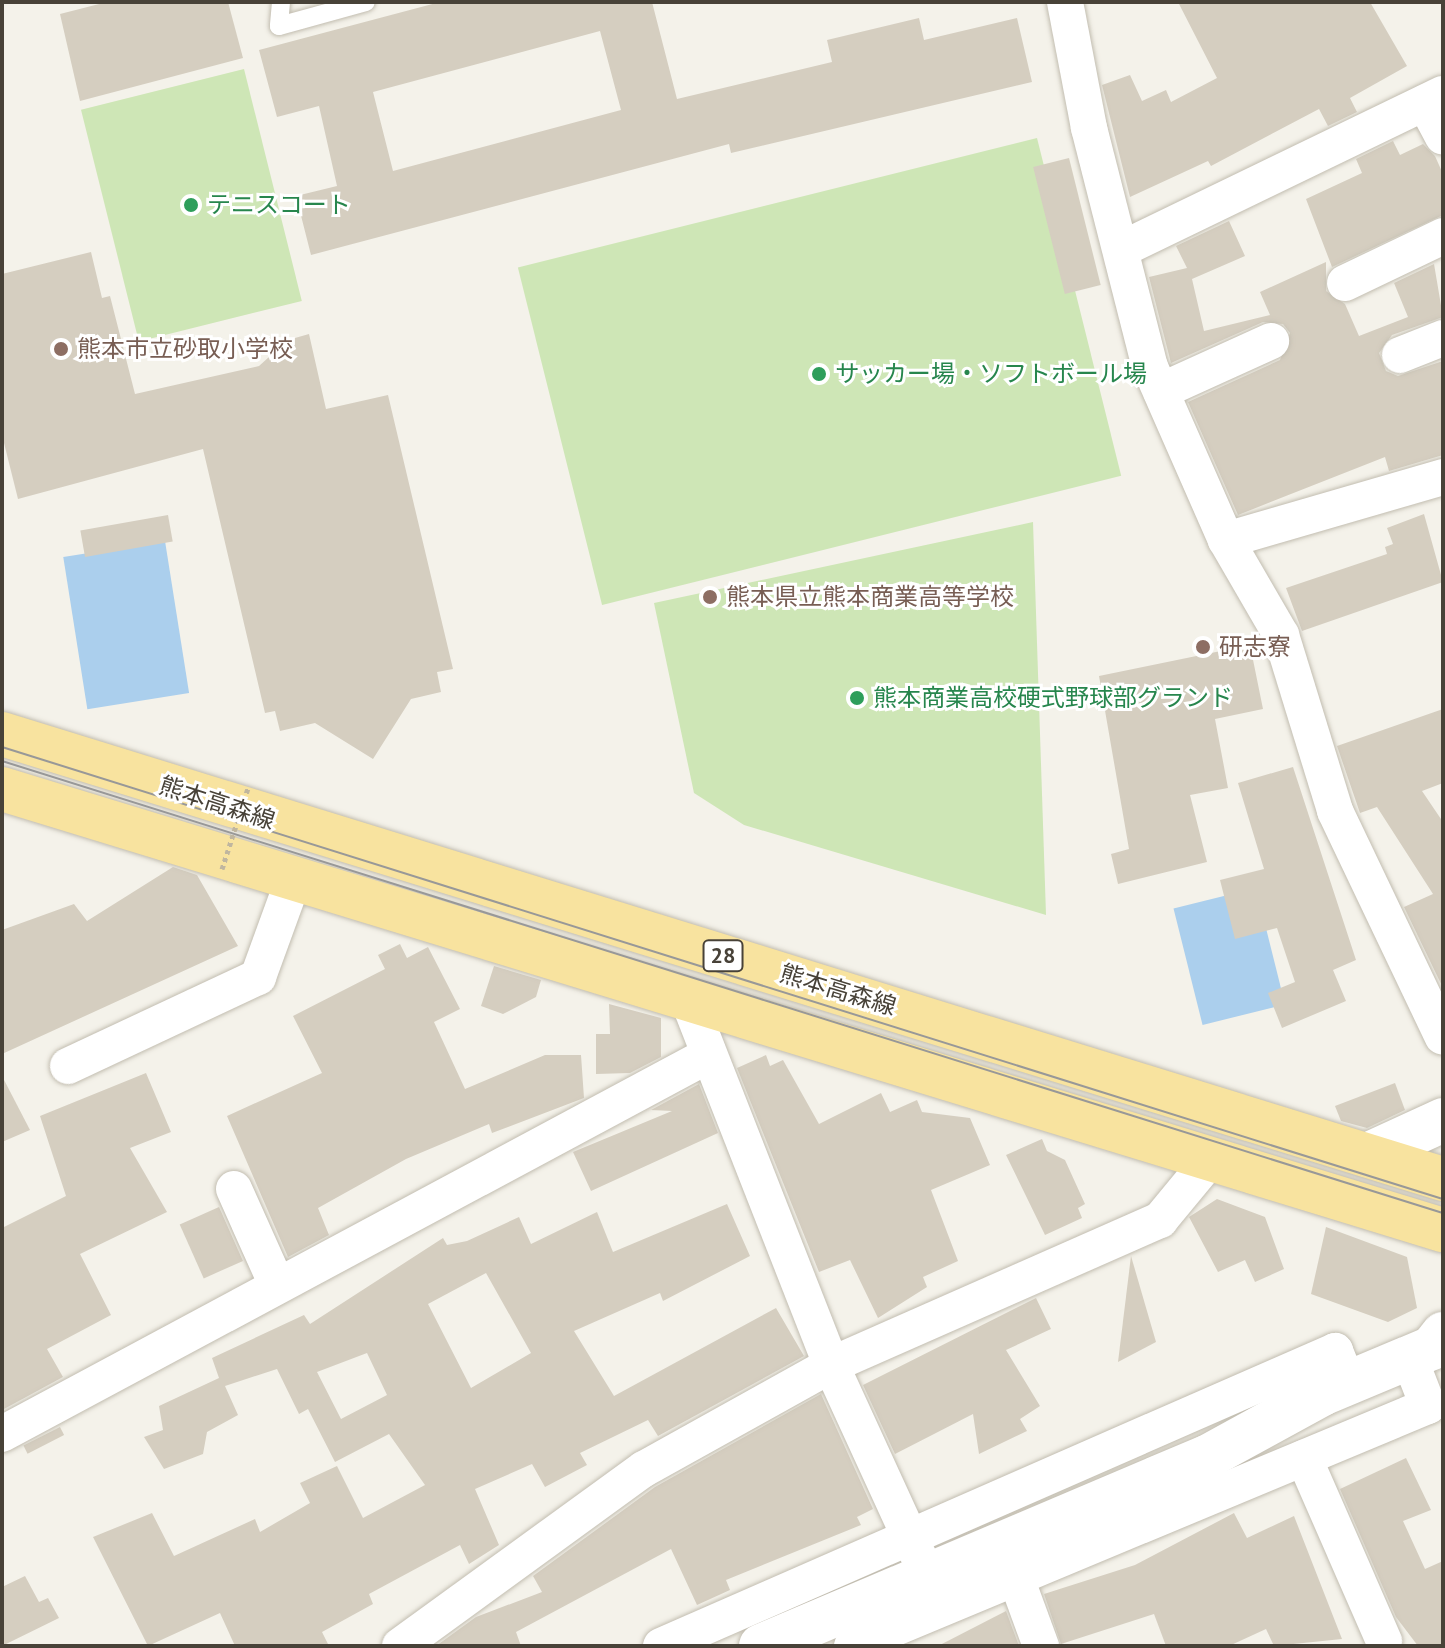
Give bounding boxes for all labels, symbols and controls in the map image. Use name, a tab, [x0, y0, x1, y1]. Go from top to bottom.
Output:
place label: テニスコート	[207, 191, 351, 219]
marker: テニスコート	[182, 196, 200, 214]
place label: 熊本市立砂取小学校	[77, 335, 293, 363]
marker: 熊本市立砂取小学校	[52, 340, 70, 358]
place label: サッカー場・ソフトボール場	[835, 360, 1147, 388]
marker: サッカー場・ソフトボール場	[810, 365, 828, 383]
place label: 熊本県立熊本商業高等学校	[726, 583, 1014, 611]
marker: 熊本県立熊本商業高等学校	[701, 588, 719, 606]
place label: 研志寮	[1219, 633, 1291, 661]
marker: 研志寮	[1194, 638, 1212, 656]
place label: 熊本商業高校硬式野球部グランド	[873, 684, 1233, 712]
marker: 熊本商業高校硬式野球部グランド	[848, 689, 866, 707]
street label: 熊本高森線	[155, 771, 279, 835]
road number: 28	[701, 938, 745, 974]
street label: 熊本高森線	[776, 959, 900, 1021]

